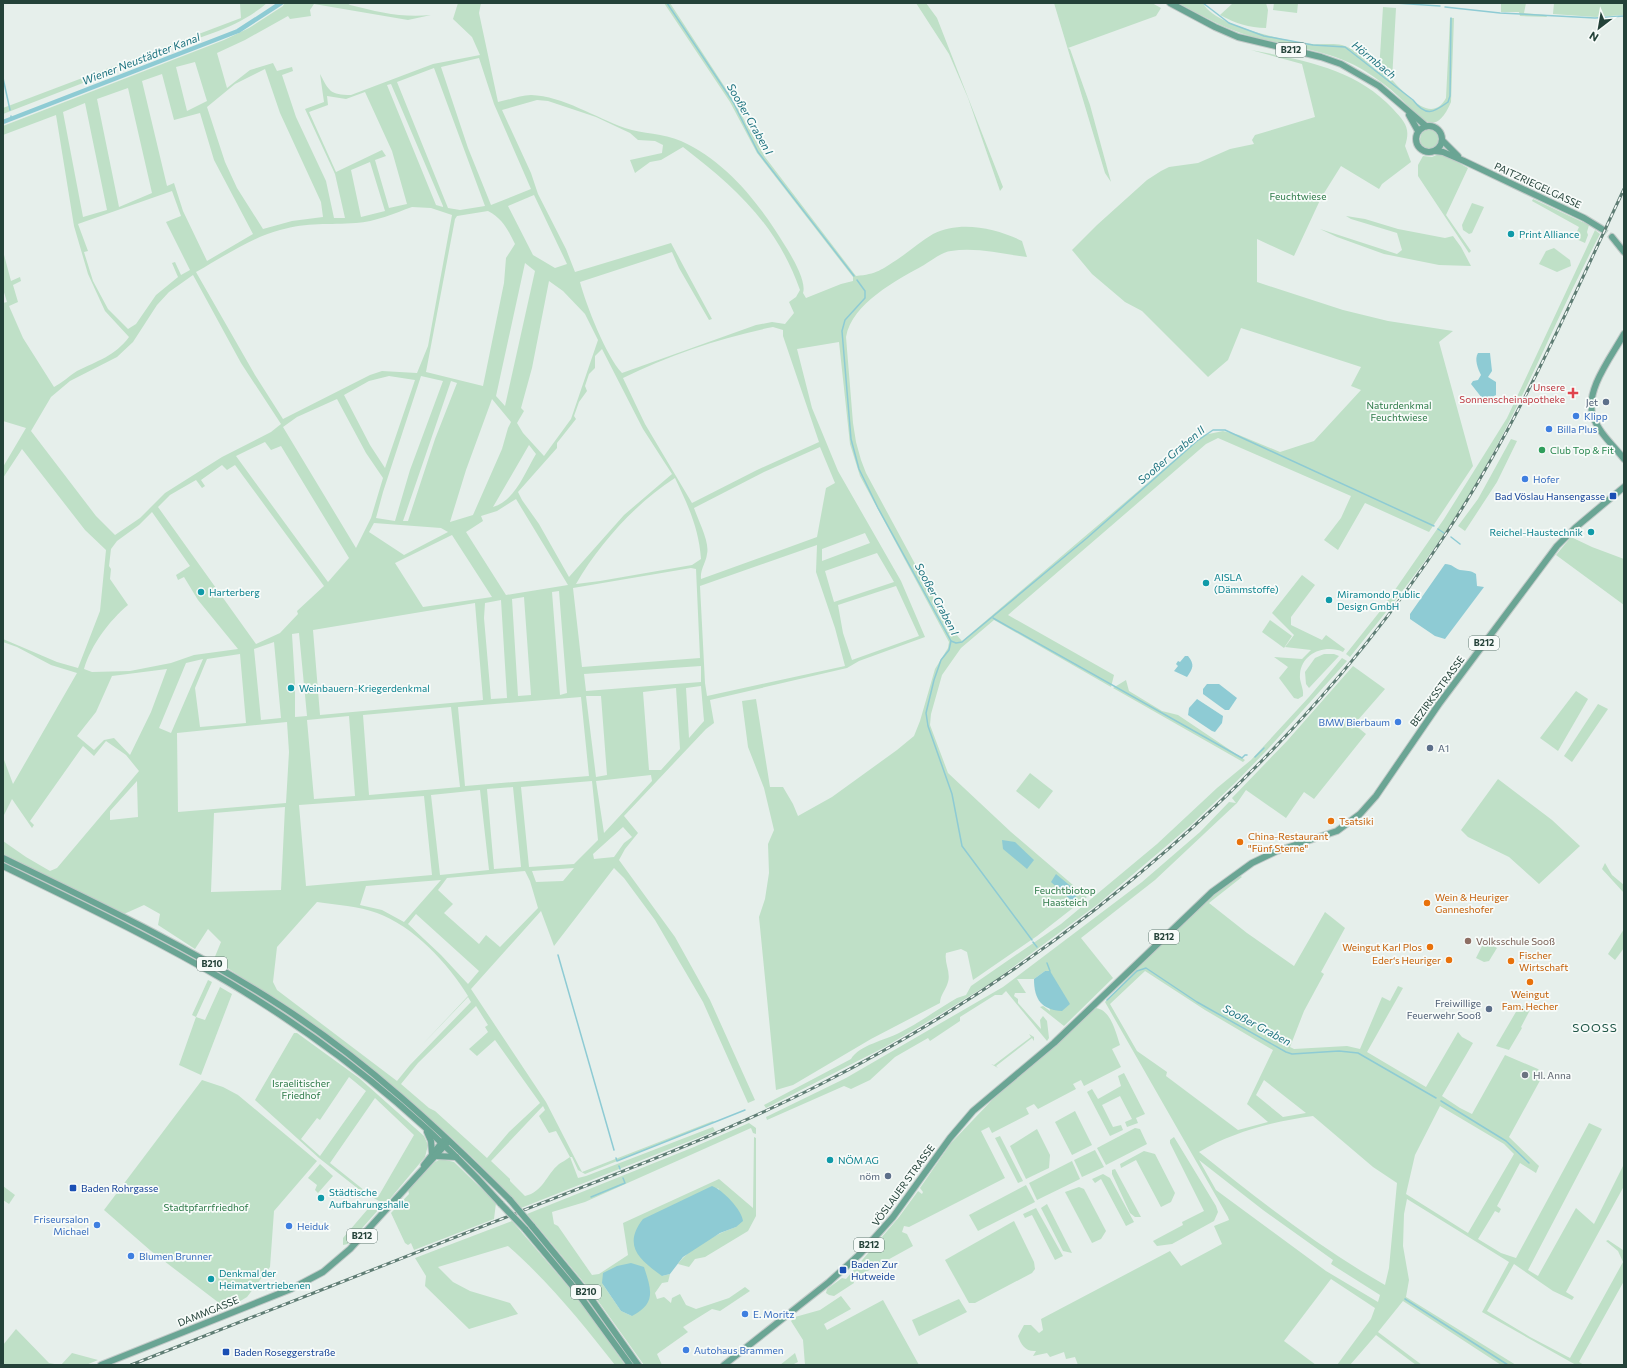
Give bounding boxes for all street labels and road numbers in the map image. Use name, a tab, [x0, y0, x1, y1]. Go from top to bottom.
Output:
road number: B212	[1276, 43, 1306, 57]
street label: PAITZRIEGELGASSE	[1493, 160, 1584, 210]
road number: B212	[1469, 636, 1499, 650]
street label: BEZIRKSSTRASSE	[1407, 653, 1467, 729]
road number: B212	[1149, 930, 1179, 944]
road number: B210	[197, 957, 227, 971]
street label: VÖSLAUER STRASSE	[869, 1142, 937, 1228]
road number: B212	[347, 1229, 377, 1243]
road number: B212	[854, 1238, 884, 1252]
road number: B210	[571, 1285, 601, 1299]
street label: DAMMGASSE	[176, 1293, 240, 1329]

